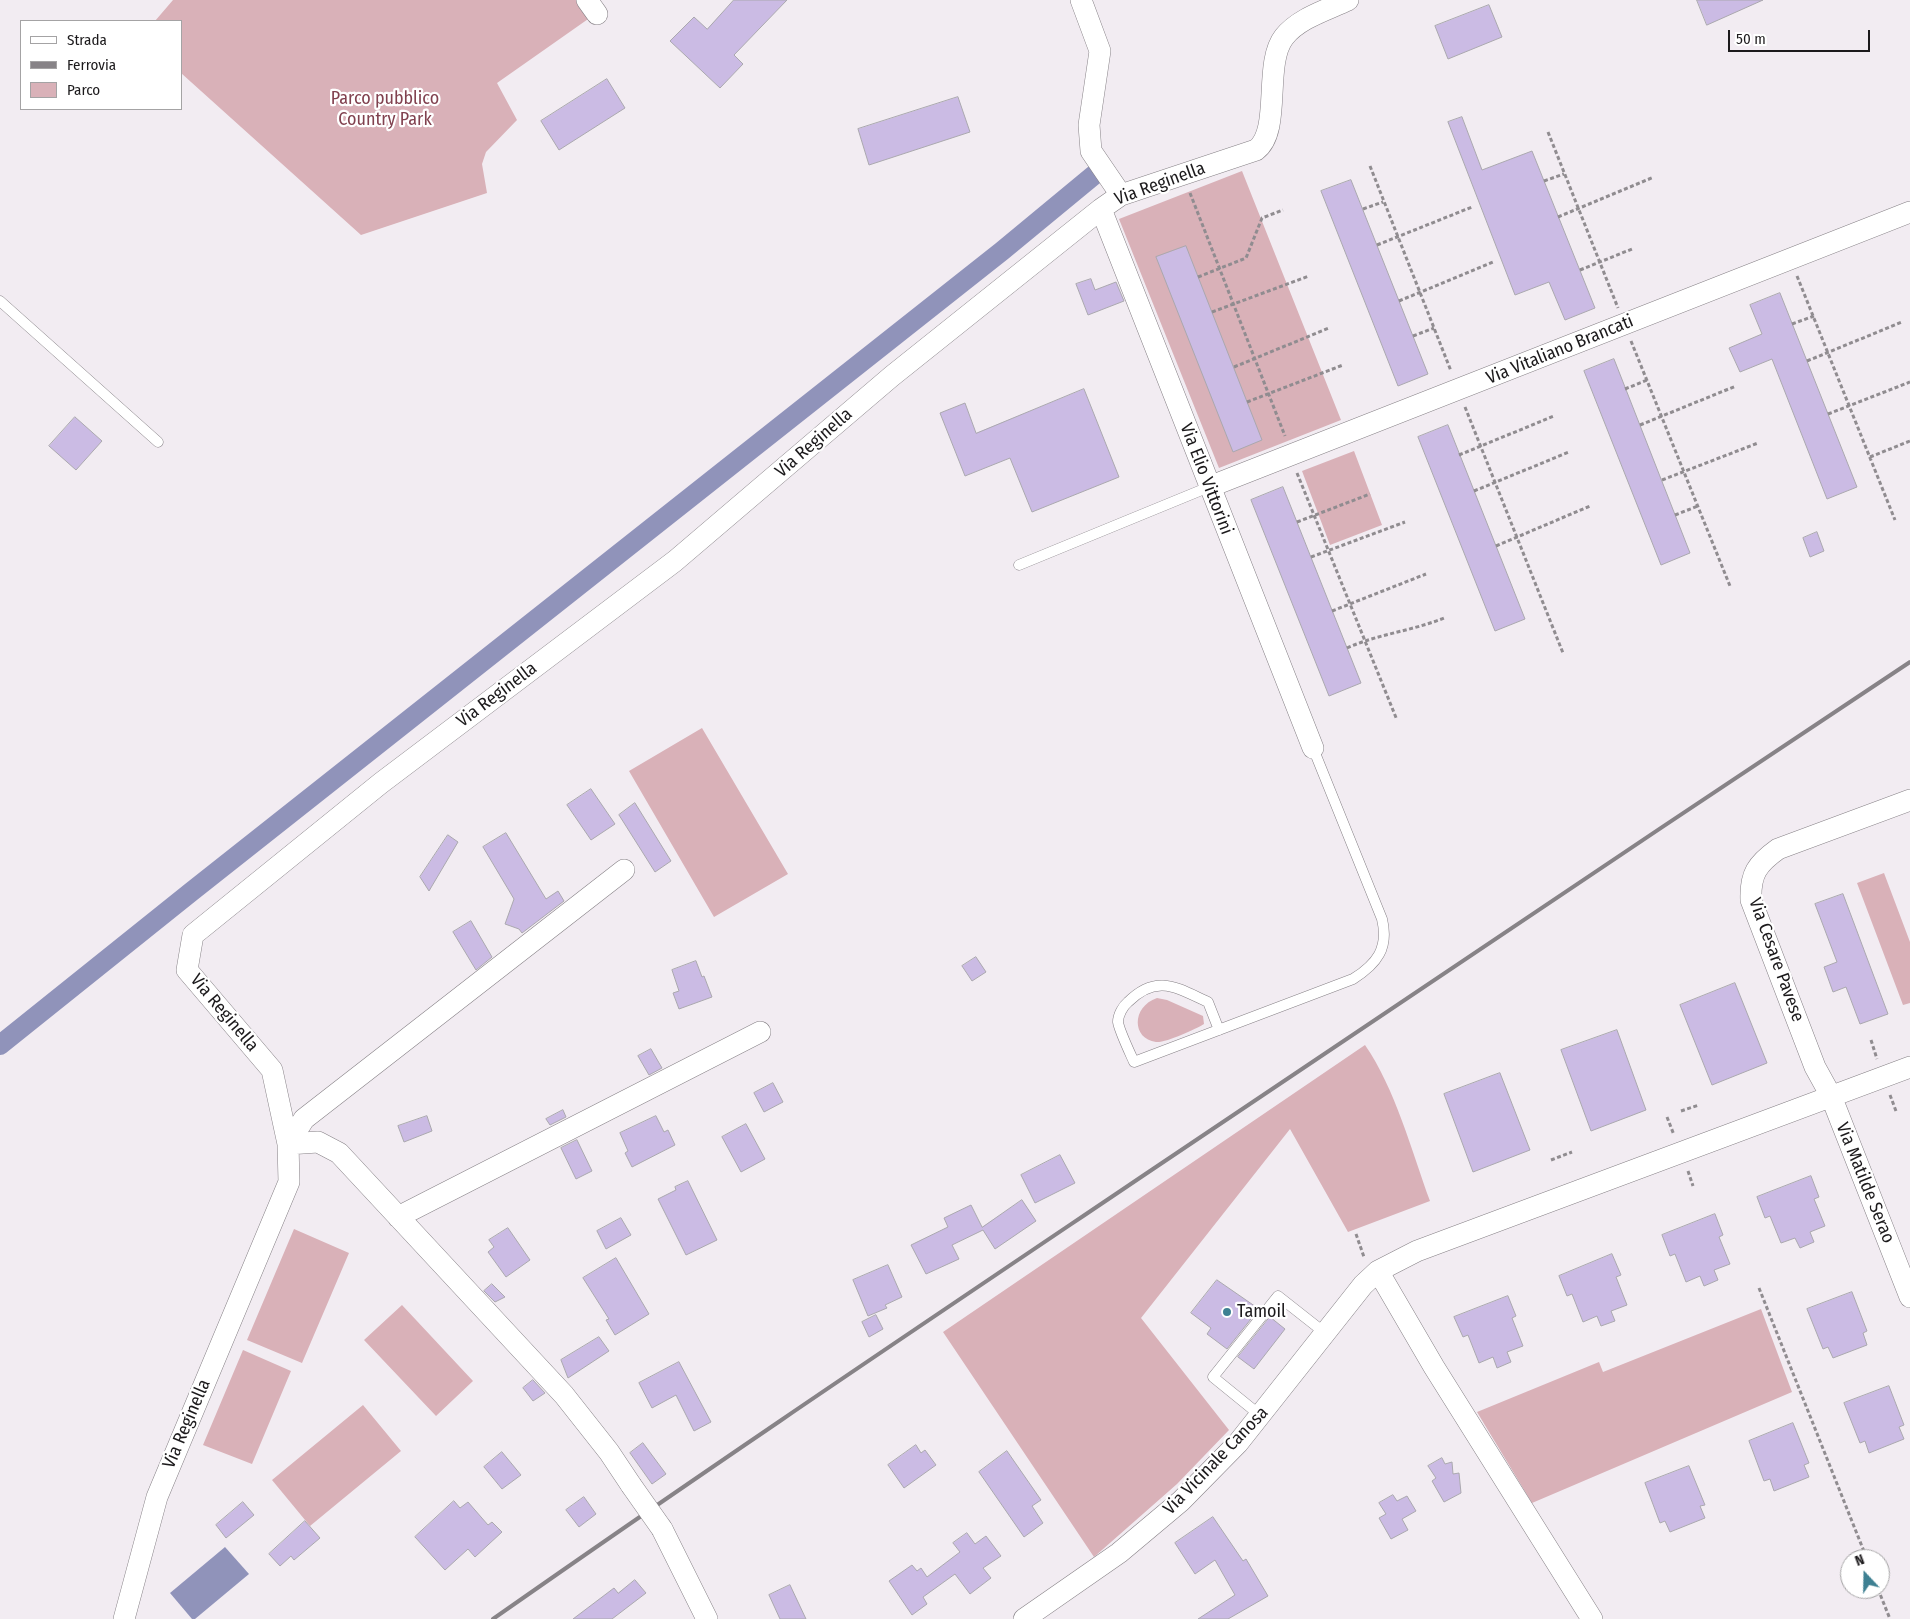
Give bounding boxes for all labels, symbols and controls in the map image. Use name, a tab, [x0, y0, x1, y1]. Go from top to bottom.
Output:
legend	[20, 20, 182, 110]
scale bar	[1730, 20, 1872, 52]
text: 50 m	[1736, 30, 1766, 48]
text: Strada	[67, 31, 107, 49]
text: Ferrovia	[67, 56, 116, 74]
text: Parco	[67, 81, 100, 99]
park label: Parco pubblico Country Park	[331, 88, 439, 130]
street label: Via Reginella	[1112, 158, 1208, 210]
street label: Via Vitaliano Brancati	[1483, 311, 1637, 389]
street label: Via Reginella	[771, 404, 857, 482]
street label: Via Elio Vittorini	[1175, 420, 1237, 538]
street label: Via Reginella	[453, 658, 541, 732]
street label: Via Cesare Pavese	[1744, 895, 1808, 1025]
street label: Via Reginella	[185, 970, 263, 1056]
street label: Via Matilde Serao	[1831, 1120, 1899, 1246]
place label: Tamoil	[1237, 1301, 1286, 1323]
marker: Tamoil	[1221, 1306, 1233, 1318]
street label: Via Reginella	[159, 1376, 215, 1472]
street label: Via Vicinale Canosa	[1159, 1403, 1273, 1519]
north arrow	[1840, 1549, 1890, 1599]
text: N	[1853, 1551, 1867, 1570]

